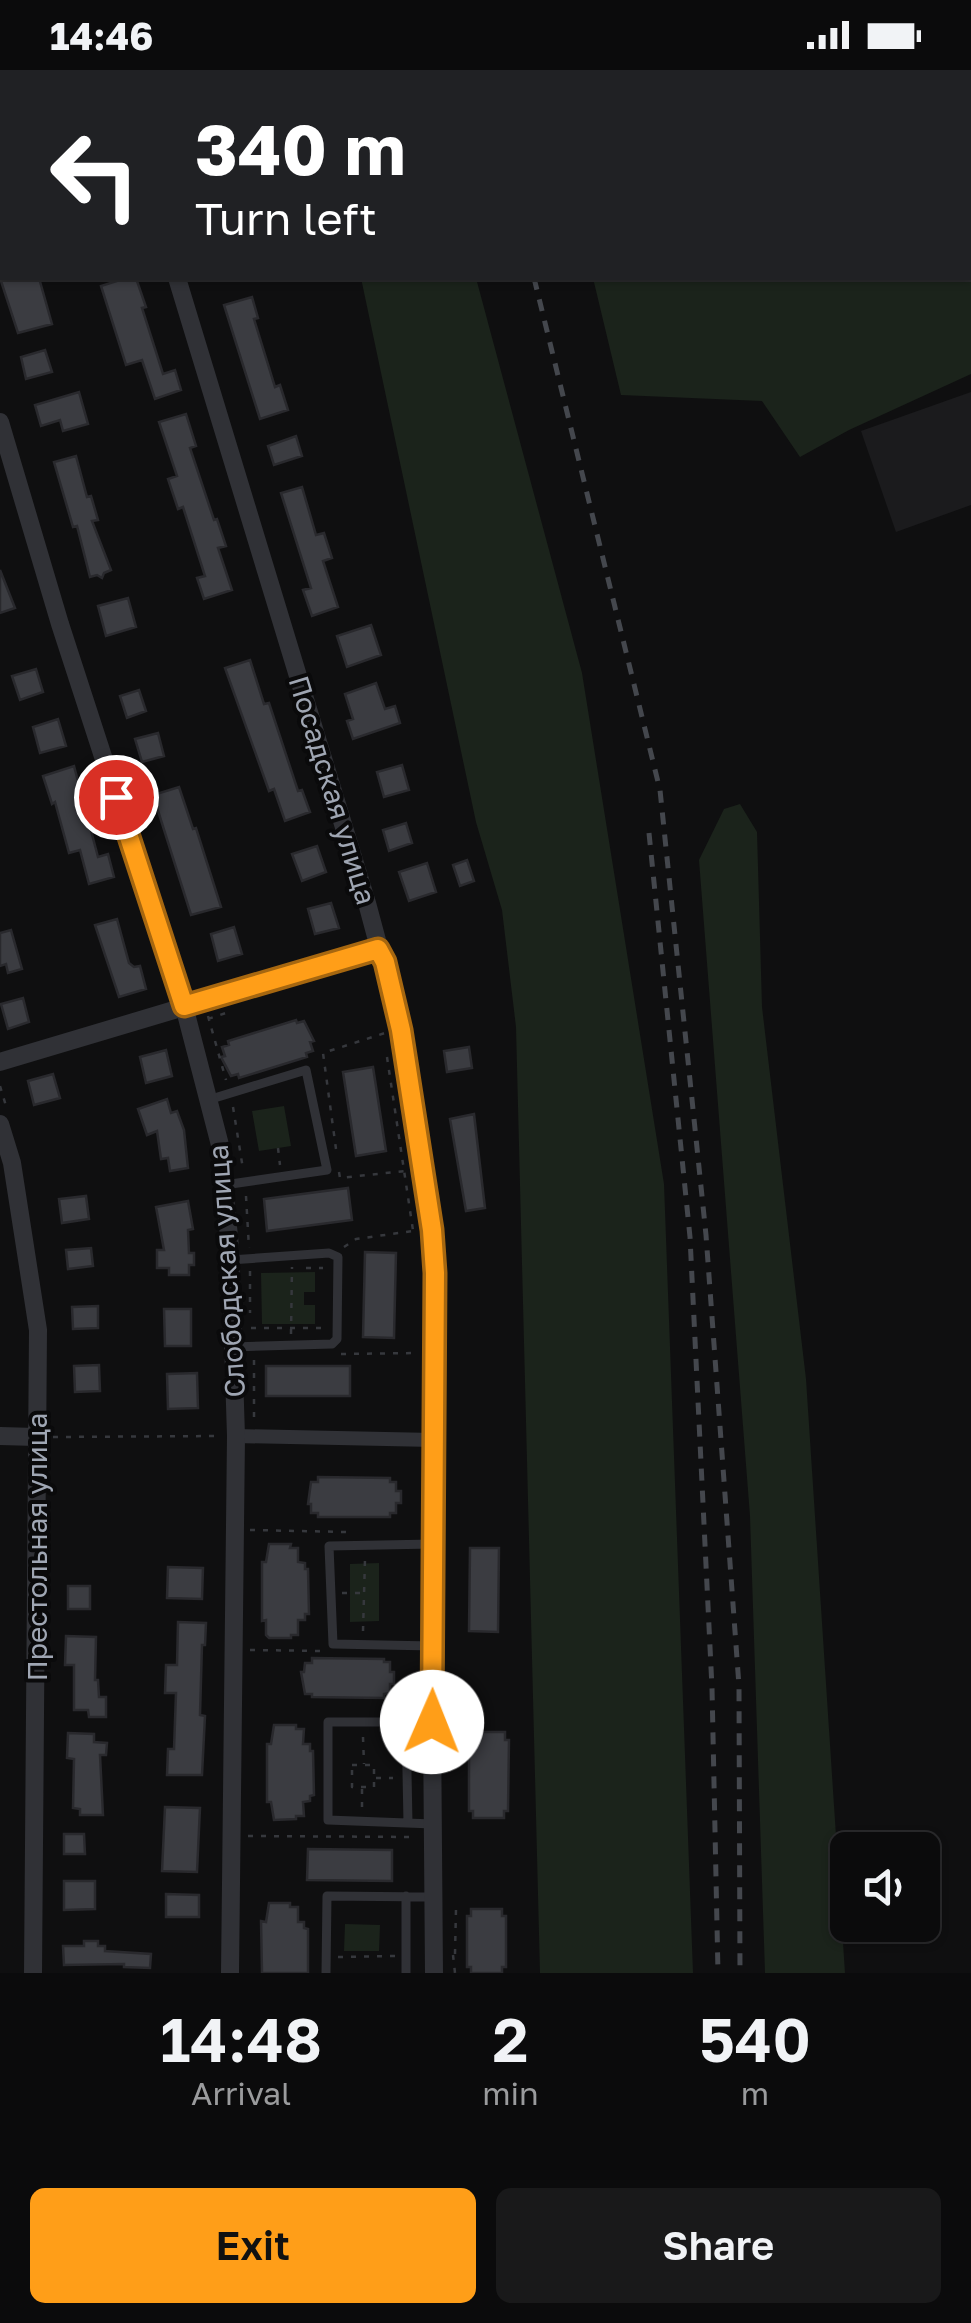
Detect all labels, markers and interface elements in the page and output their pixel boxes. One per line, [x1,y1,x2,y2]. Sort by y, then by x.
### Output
text: 14:46 [50,13,153,58]
text: 340 m [195,106,406,190]
icon: left [30,110,160,240]
text: Turn left [195,191,377,245]
street label: Посадская улица [282,672,384,908]
pin [74,755,159,840]
icon: arrive [89,770,144,825]
street label: Слободская улица [201,1143,251,1399]
street label: Престольная улица [20,1413,53,1681]
position arrow [380,1670,484,1774]
map controls [830,1832,940,1942]
button: sound [830,1832,940,1942]
text: 14:48 [160,2003,322,2075]
text: 2 [493,2003,528,2075]
text: 540 [699,2003,811,2075]
text: Arrival [191,2074,291,2112]
text: min [482,2074,539,2112]
text: m [741,2074,769,2112]
button: Exit [30,2188,476,2303]
button: Share [496,2188,941,2303]

